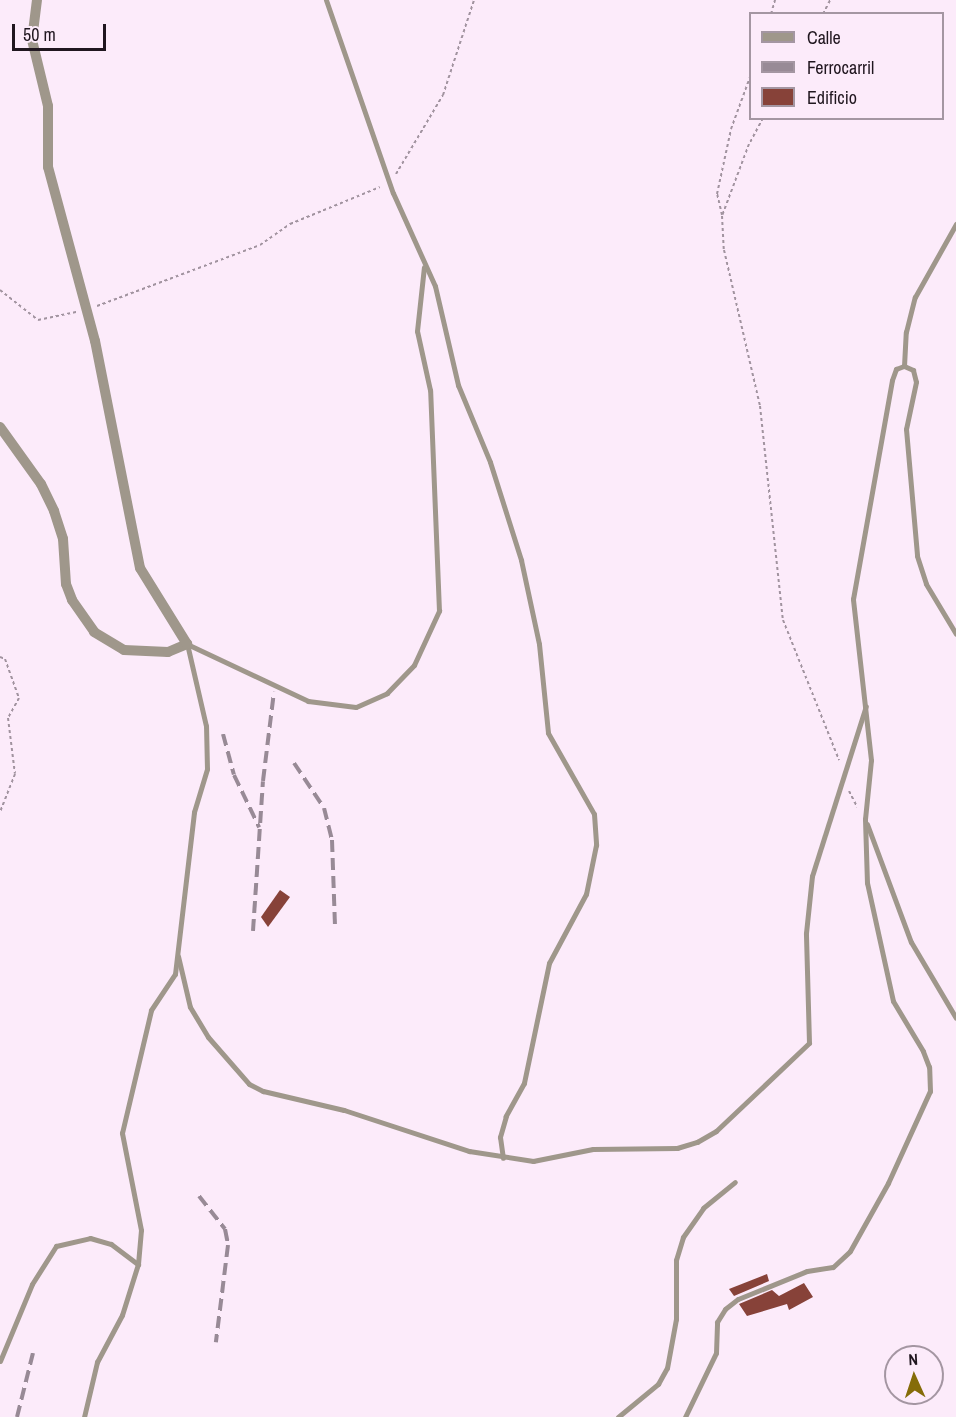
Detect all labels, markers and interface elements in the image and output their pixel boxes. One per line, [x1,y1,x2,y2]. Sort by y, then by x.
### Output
scale bar [15,12,110,50]
legend [749,12,944,120]
text: 50 m [23,22,56,47]
text: Calle [807,25,841,50]
text: Ferrocarril [807,55,874,80]
text: Edificio [807,85,857,110]
north arrow [884,1345,944,1405]
text: N [908,1348,918,1370]

